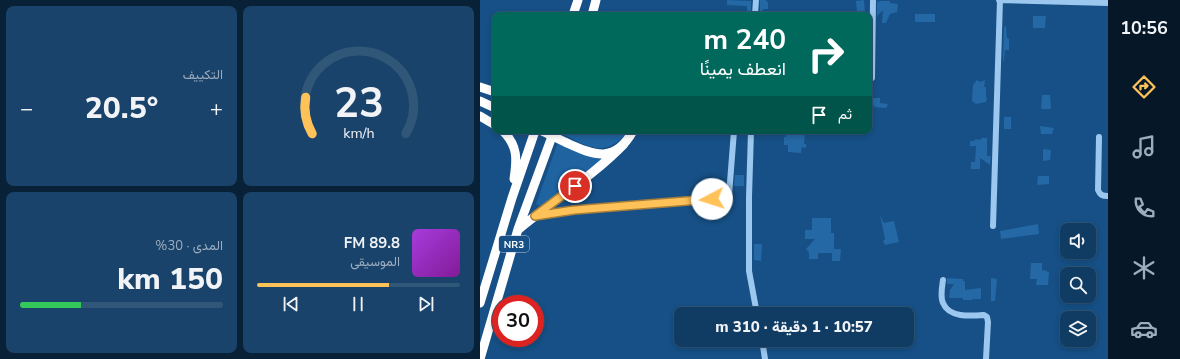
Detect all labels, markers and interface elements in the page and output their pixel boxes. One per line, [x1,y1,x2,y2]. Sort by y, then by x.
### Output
text: 10:56 [1120,16,1168,40]
text: 240 m [703,21,786,59]
icon: right [800,28,852,80]
text: انعطف يمينًا [700,57,786,81]
text: التكييف [183,66,223,84]
icon: directions [1130,73,1158,101]
text: 23 [334,75,383,132]
text: 20.5° [85,88,158,129]
text: − [20,94,33,124]
text: + [210,94,223,124]
icon: arrive [808,104,830,126]
text: ثم [838,104,852,124]
text: km/h [343,123,374,142]
icon: music [1130,133,1158,161]
pin [558,169,592,203]
icon: arrive [564,175,586,197]
position arrow [691,178,733,220]
icon: phone [1130,194,1158,222]
map controls [1060,223,1096,347]
button: sound [1060,223,1096,259]
text: 89.8 FM [344,233,400,253]
road number: NR3 [499,236,529,252]
text: المدى · 30% [155,237,223,255]
text: الموسيقى [350,253,400,271]
icon: climate [1130,254,1158,282]
text: 150 km [117,259,223,300]
button: search [1060,267,1096,303]
icon: previous [280,293,302,315]
icon: pause [347,293,369,315]
icon: next [415,293,437,315]
speed limit sign: 30 [492,295,544,347]
button: layers [1060,311,1096,347]
icon: car [1130,315,1158,343]
text: 10:57 · 1 دقيقة · 310 m [715,317,873,337]

